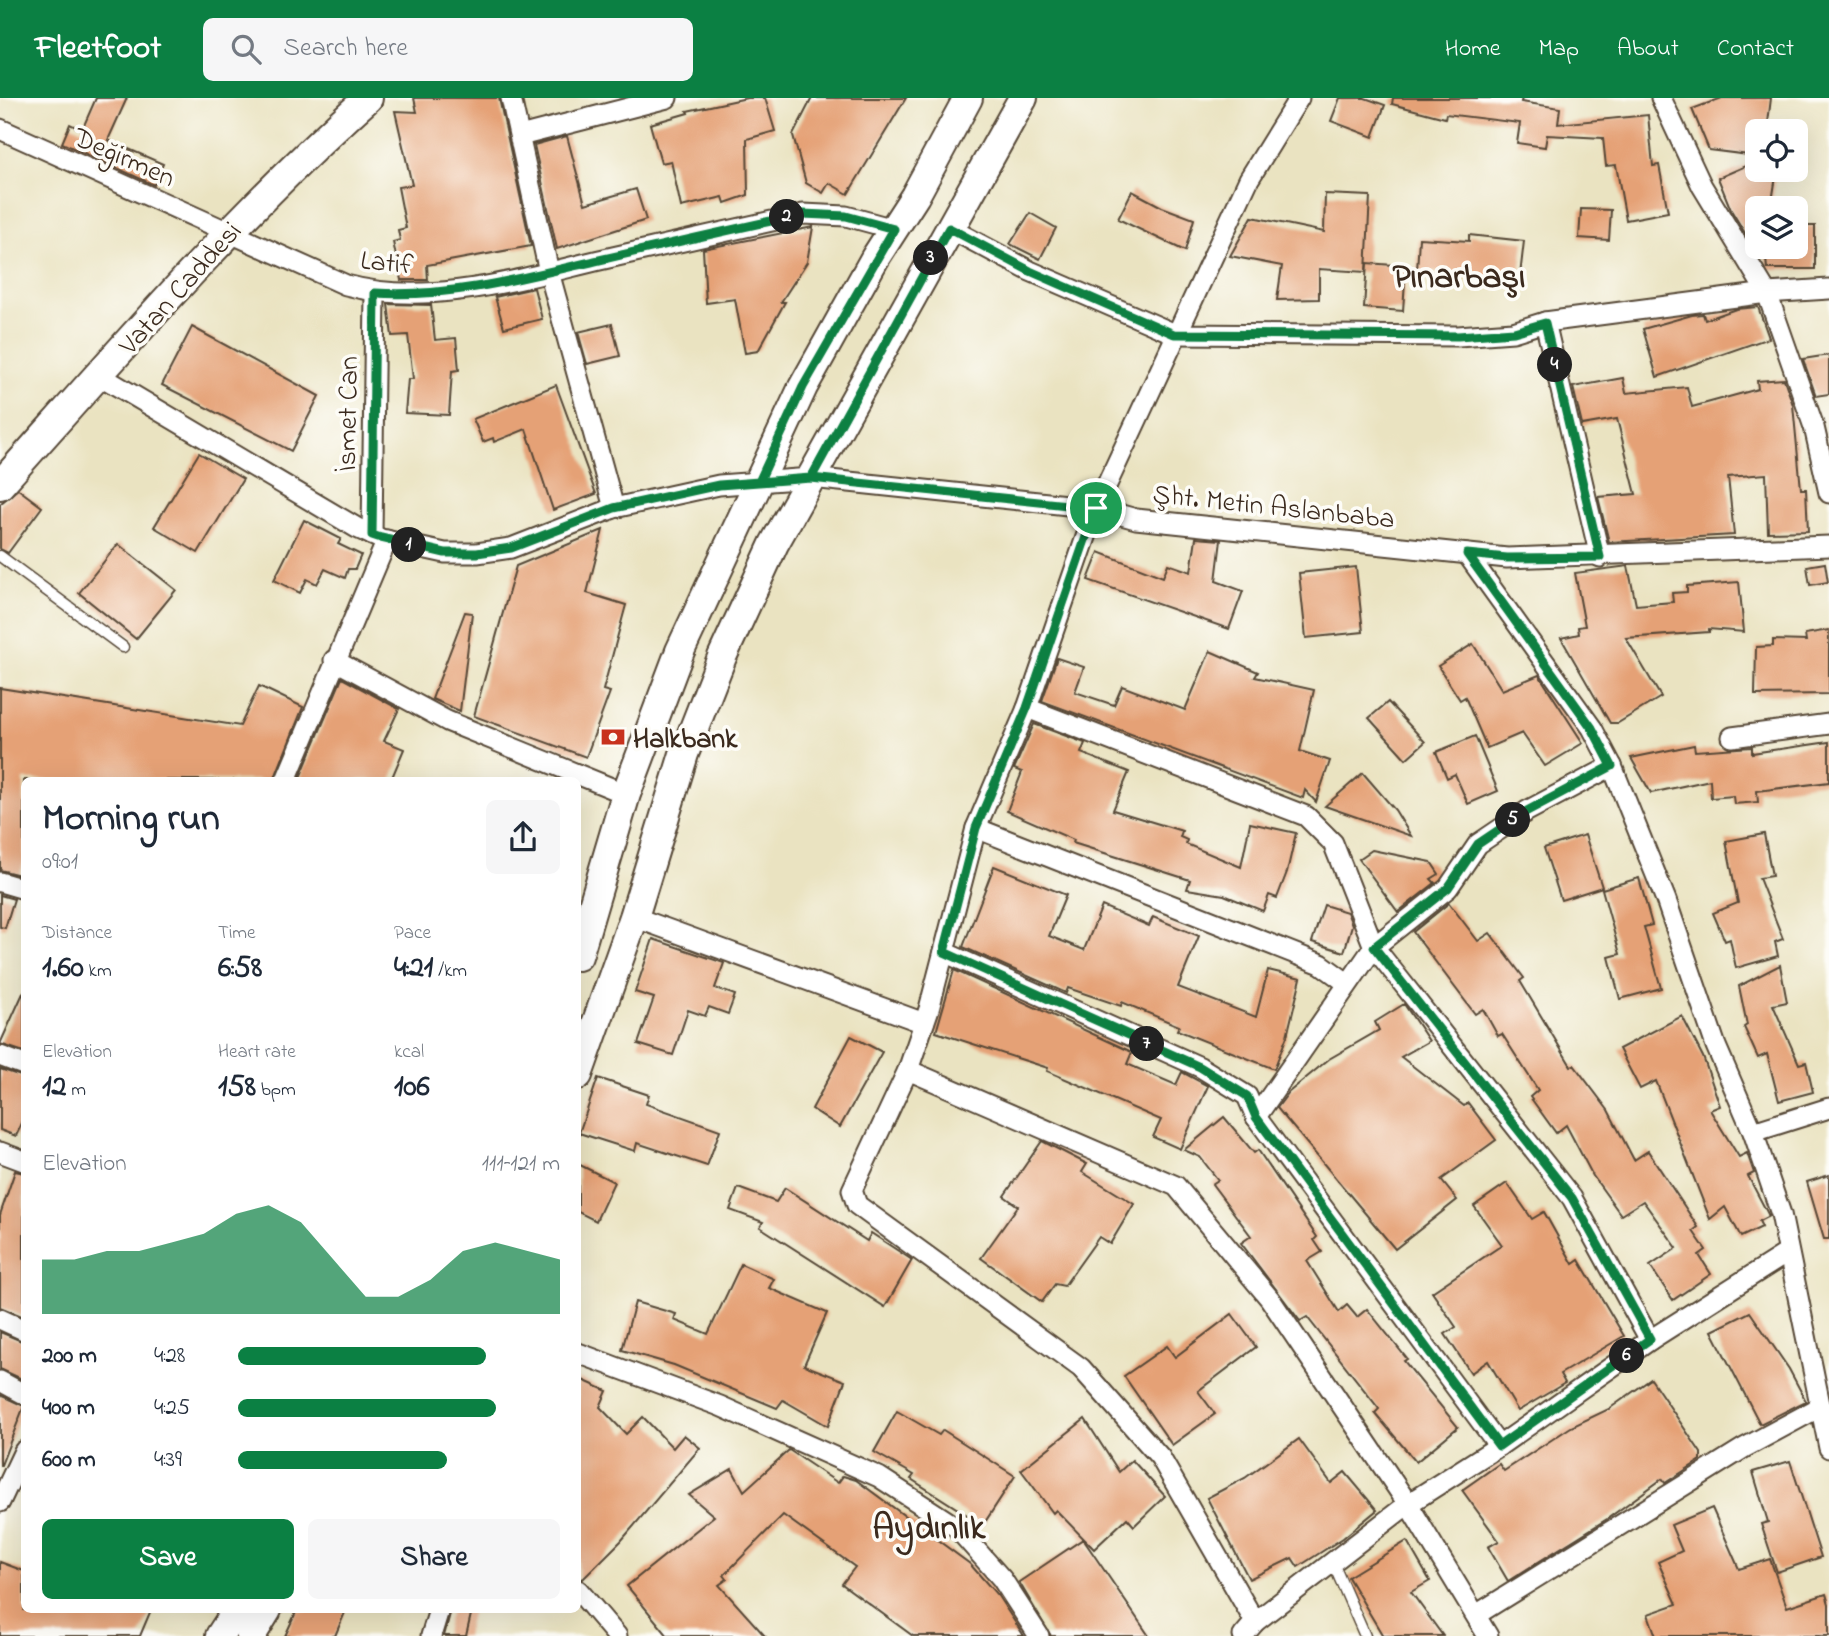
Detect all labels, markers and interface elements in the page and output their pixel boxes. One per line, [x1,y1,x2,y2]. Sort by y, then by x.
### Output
search box [203,18,693,81]
text: Fleetfoot [35,25,161,73]
icon: search [227,30,265,68]
text: Search here [283,30,408,68]
text: Home [1445,32,1501,67]
text: Map [1539,32,1579,67]
text: About [1617,32,1679,67]
text: Contact [1717,32,1794,67]
street label: Değirmen [65,118,181,200]
map controls [1745,119,1808,259]
button: locate [1745,119,1808,182]
button: layers [1745,196,1808,259]
pin: 2 [770,200,804,234]
text: 2 [782,203,791,230]
street label: Vatan Caddesi [110,213,253,366]
pin: 3 [914,240,948,276]
street label: Latif [358,241,415,288]
text: 3 [927,244,934,271]
district label: Pınarbaşı [1393,253,1525,304]
pin: 4 [1538,348,1572,382]
text: 4 [1551,351,1558,378]
street label: İsmet Can [328,356,371,472]
street label: Şht. Metin Aslanbaba [1151,475,1397,542]
pin [1066,478,1126,538]
icon: arrive [1077,489,1115,527]
pin: 1 [392,528,426,562]
text: 1 [405,531,412,558]
place label: Halkbank [633,720,738,761]
bank icon: Halkbank [599,723,627,751]
text: Morning run [42,792,220,848]
button: share [486,800,560,874]
pin: 5 [1496,802,1530,838]
text: 5 [1507,806,1518,833]
text: 09:01 [42,846,78,879]
text: Distance [42,920,112,947]
text: Time [218,920,256,947]
text: Pace [394,920,431,947]
text: 1.60 [42,947,84,991]
text: 6:58 [218,947,262,991]
text: 4:21 [394,947,433,991]
text: km [84,958,112,985]
text: /km [433,958,467,985]
pin: 7 [1130,1026,1164,1062]
text: 7 [1143,1030,1150,1057]
text: Elevation [42,1039,112,1066]
text: Heart rate [218,1039,296,1066]
text: kcal [394,1039,424,1066]
text: 12 [42,1066,66,1110]
text: 158 [218,1066,256,1110]
text: 106 [394,1066,430,1110]
text: m [66,1077,86,1104]
text: bpm [256,1077,296,1104]
text: Elevation [42,1148,127,1181]
text: 111–121 m [482,1148,560,1181]
pin: 6 [1610,1338,1644,1374]
text: 200 m [42,1340,97,1373]
text: 4:28 [154,1340,186,1373]
text: 6 [1622,1342,1631,1369]
text: 400 m [42,1392,95,1425]
text: 4:25 [154,1392,190,1425]
text: 600 m [42,1444,96,1477]
text: 4:39 [154,1444,182,1477]
district label: Aydınlık [873,1504,986,1556]
button: Save [42,1519,294,1599]
button: Share [308,1519,560,1599]

